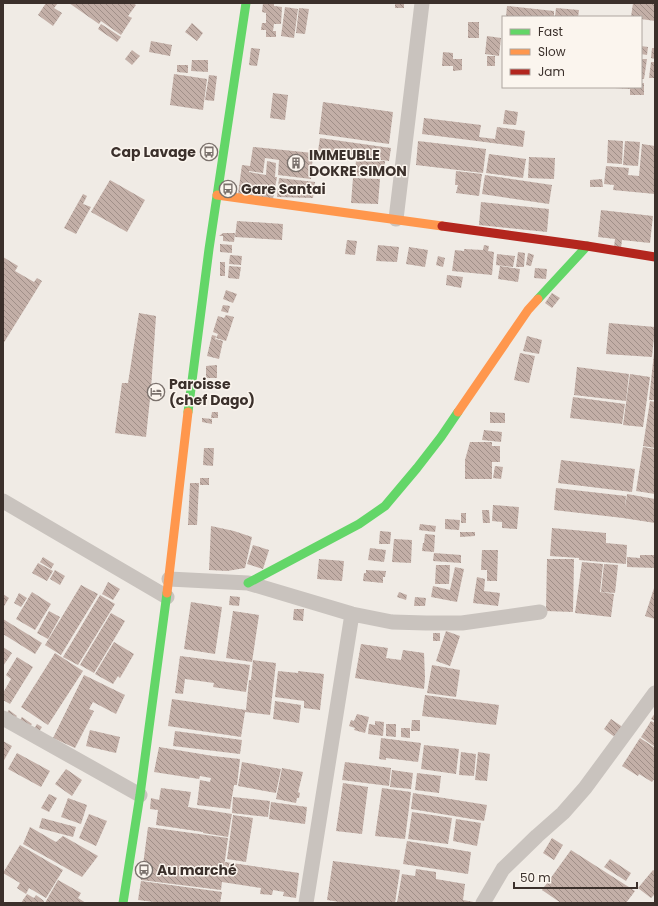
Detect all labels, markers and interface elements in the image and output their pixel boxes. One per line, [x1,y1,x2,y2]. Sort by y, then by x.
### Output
legend [502,16,642,88]
text: Fast [538,23,563,40]
text: Slow [538,43,566,60]
text: Jam [538,63,565,80]
place label: Cap Lavage [111,142,196,162]
bus stop icon: Cap Lavage [199,142,219,162]
place label: IMMEUBLE DOKRE SIMON [309,145,407,181]
building icon: IMMEUBLE DOKRE SIMON [286,153,306,173]
bus stop icon: Gare Santai [218,179,238,199]
place label: Gare Santai [241,179,326,199]
place label: Paroisse (chef Dago) [169,374,255,410]
hotel icon: Paroisse (chef Dago) [146,382,166,402]
bus stop icon: Au marché [134,860,154,880]
place label: Au marché [157,860,237,880]
scale bar [514,864,637,890]
text: 50 m [520,869,551,886]

